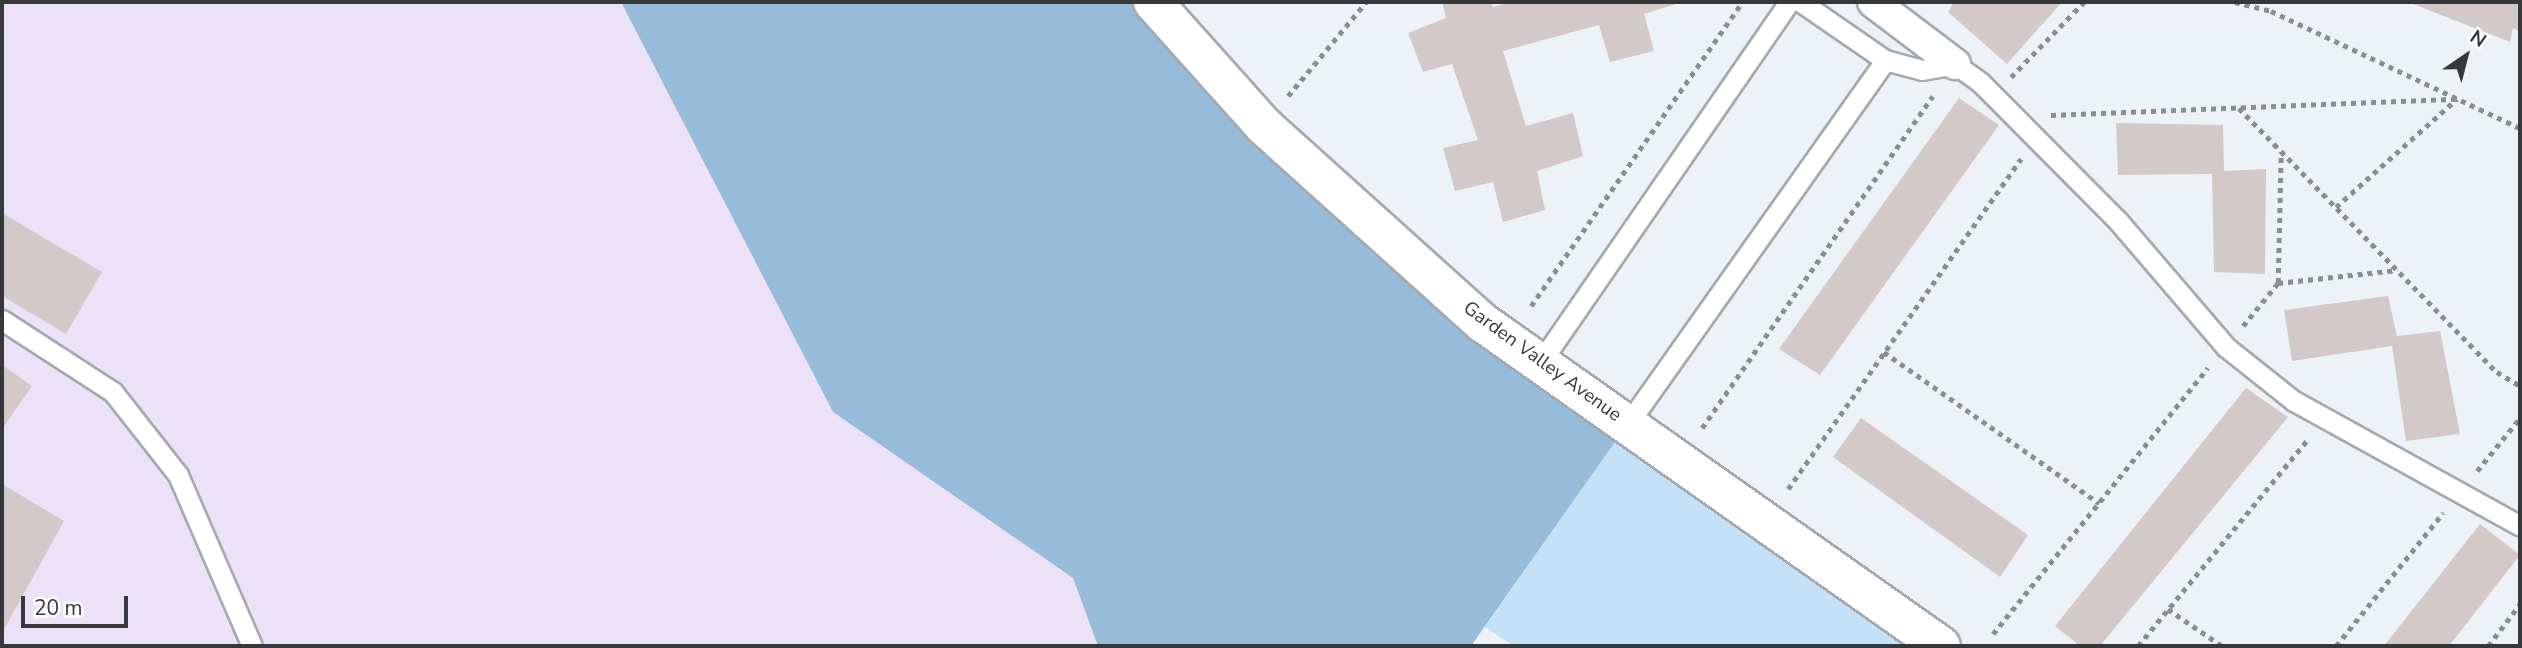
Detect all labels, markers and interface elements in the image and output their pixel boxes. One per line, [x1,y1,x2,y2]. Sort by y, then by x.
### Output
north arrow [2431,21,2501,91]
text: N [2465,24,2491,54]
street label: Garden Valley Avenue [1458,297,1626,427]
scale bar [24,582,131,626]
text: 20 m [34,594,83,622]

